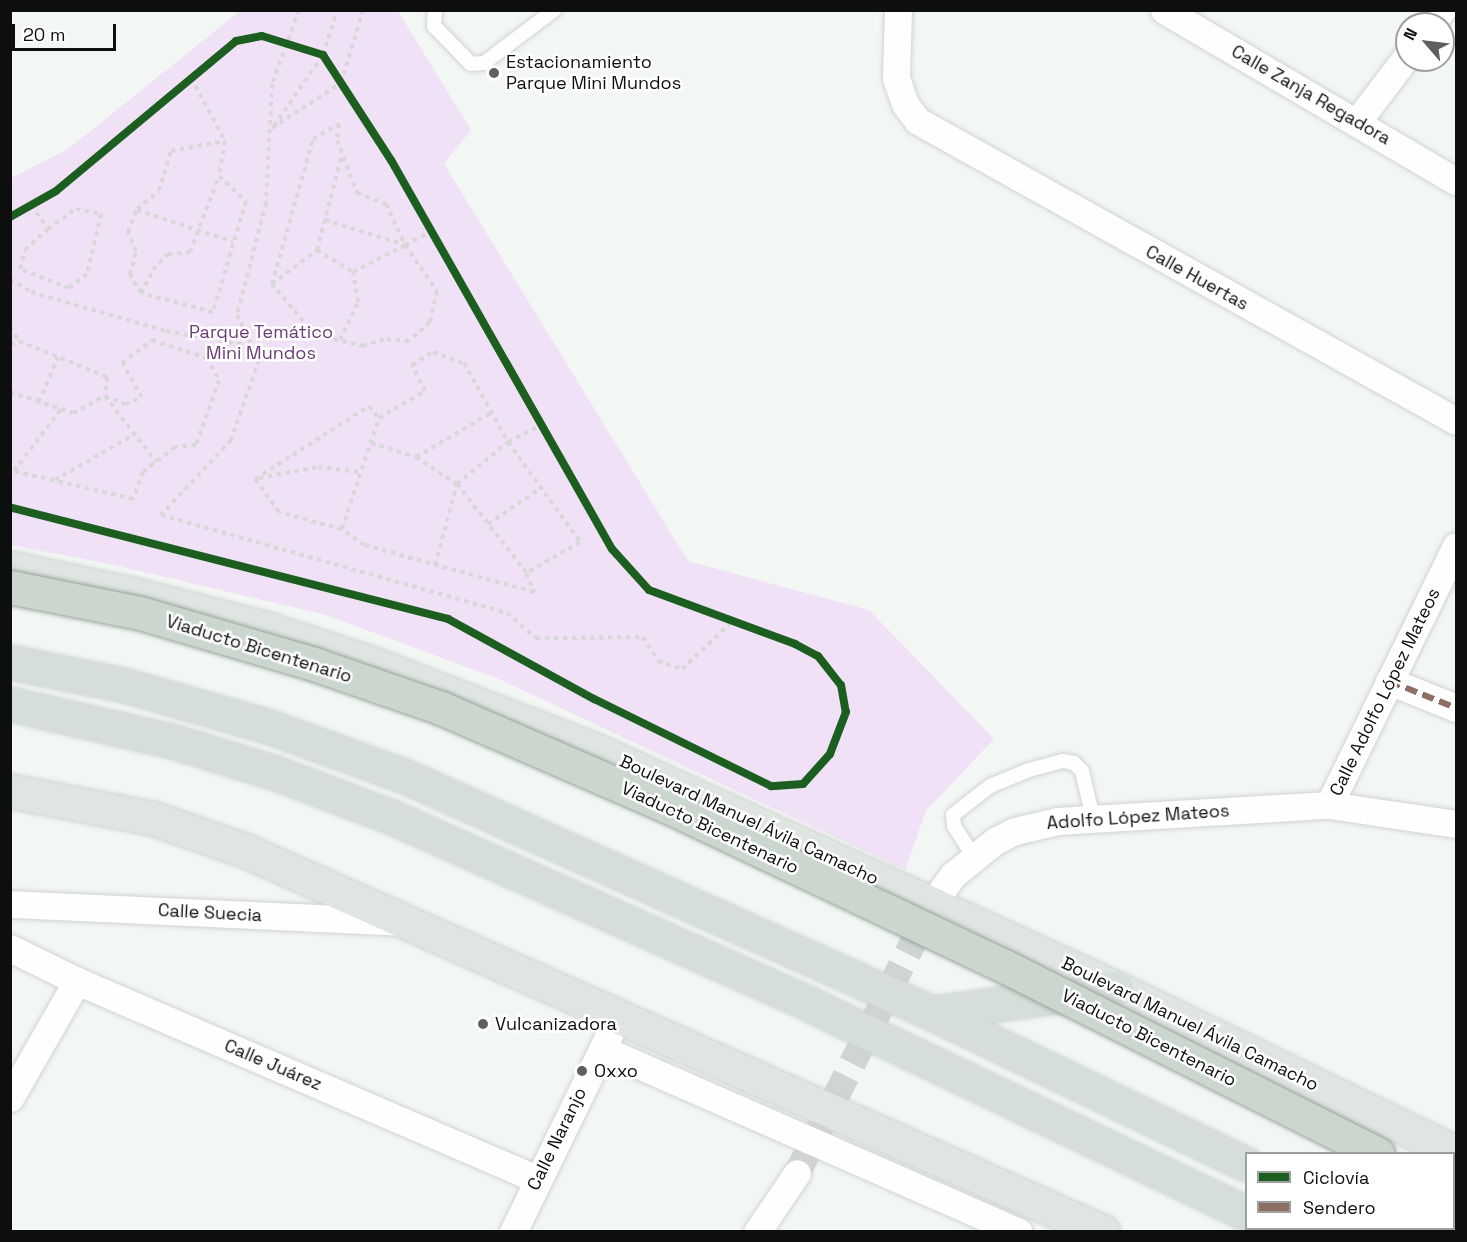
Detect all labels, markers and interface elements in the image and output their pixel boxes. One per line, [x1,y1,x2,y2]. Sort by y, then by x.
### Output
scale bar [15,12,118,50]
north arrow [1395,12,1455,72]
text: 20 m [23,23,66,46]
text: N [1399,25,1422,44]
street label: Calle Zanja Regadora [1227,41,1395,149]
place label: Estacionamiento Parque Mini Mundos [506,52,681,94]
marker: Estacionamiento Parque Mini Mundos [487,66,501,80]
street label: Calle Huertas [1142,241,1252,315]
park label: Parque Temático Mini Mundos [189,322,333,364]
street label: Calle Adolfo López Mateos [1325,584,1445,800]
street label: Viaducto Bicentenario [163,610,355,688]
street label: Boulevard Manuel Ávila Camacho [616,750,882,890]
street label: Viaducto Bicentenario [618,777,802,879]
street label: Adolfo López Mateos [1046,800,1230,834]
street label: Calle Suecia [157,899,263,927]
street label: Boulevard Manuel Ávila Camacho [1058,952,1322,1096]
street label: Viaducto Bicentenario [1058,985,1240,1091]
place label: Vulcanizadora [495,1013,617,1035]
marker: Vulcanizadora [476,1017,490,1031]
street label: Calle Juárez [221,1035,325,1095]
place label: Oxxo [594,1060,638,1082]
marker: Oxxo [575,1064,589,1078]
street label: Calle Naranjo [523,1084,591,1194]
legend [1245,1152,1455,1230]
text: Ciclovía [1303,1166,1369,1189]
text: Sendero [1303,1196,1376,1219]

